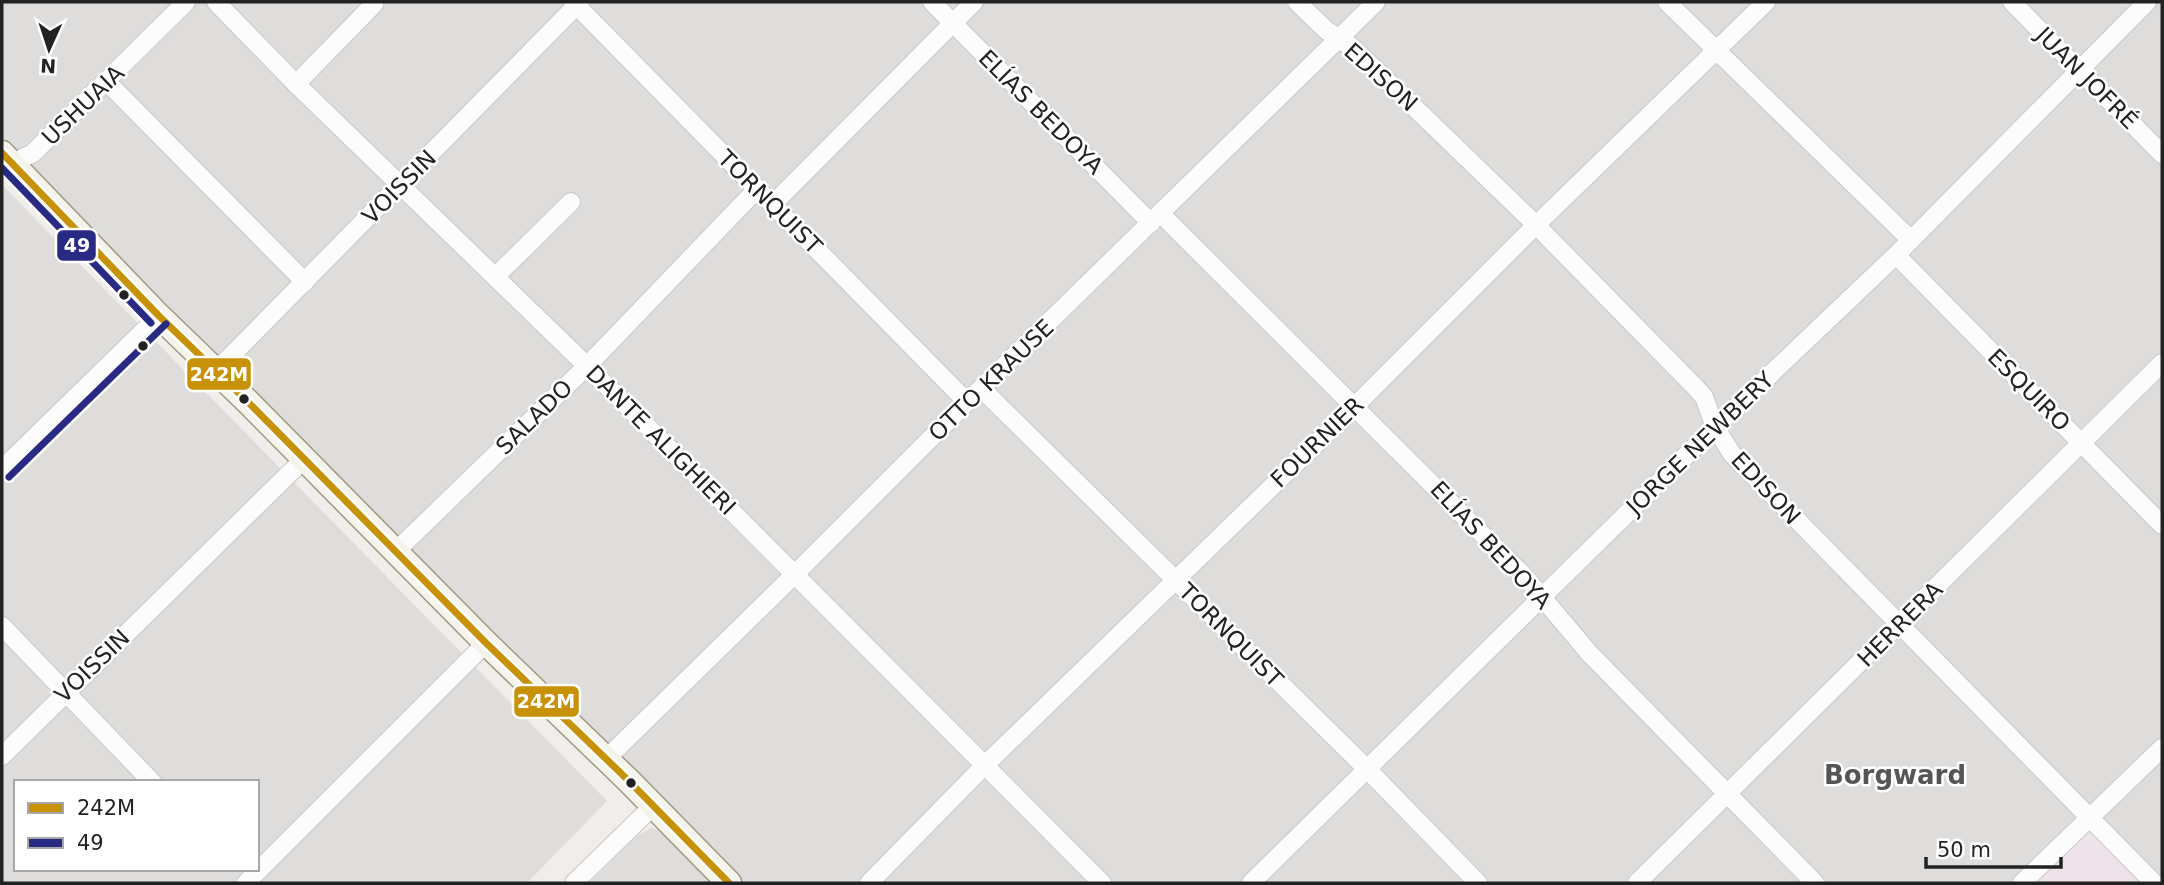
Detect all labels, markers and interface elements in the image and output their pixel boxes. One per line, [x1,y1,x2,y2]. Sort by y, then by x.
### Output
north arrow [14,14,84,84]
street label: JUAN JOFRÉ [2030,20,2144,134]
street label: EDISON [1339,38,1423,116]
street label: ELÍAS BEDOYA [974,44,1109,180]
text: N [40,55,57,77]
street label: USHUAIA [37,59,130,150]
street label: TORNQUIST [712,144,828,260]
street label: VOISSIN [357,145,441,229]
line badge: 49 [56,229,97,262]
text: 49 [64,234,90,256]
unlabelled marker [117,288,131,302]
street label: OTTO KRAUSE [923,314,1059,446]
unlabelled marker [136,339,150,353]
street label: ESQUIRO [1983,344,2075,436]
line badge: 242M [186,357,252,391]
street label: DANTE ALIGHIERI [581,360,741,520]
text: 242M [190,363,248,385]
street label: JORGE NEWBERY [1620,366,1779,521]
street label: SALADO [491,374,577,460]
street label: FOURNIER [1265,391,1369,493]
unlabelled marker [237,392,251,406]
street label: EDISON [1726,447,1806,529]
street label: ELÍAS BEDOYA [1425,475,1558,614]
street label: HERRERA [1852,576,1948,672]
street label: TORNQUIST [1173,577,1289,693]
street label: VOISSIN [49,624,135,708]
line badge: 242M [513,685,580,718]
text: 242M [517,690,575,712]
district label: Borgward [1824,760,1966,790]
unlabelled marker [624,776,638,790]
legend [14,780,259,871]
text: 242M [77,796,135,820]
scale bar [1926,826,2061,870]
text: 49 [77,831,104,855]
text: 50 m [1937,838,1991,862]

